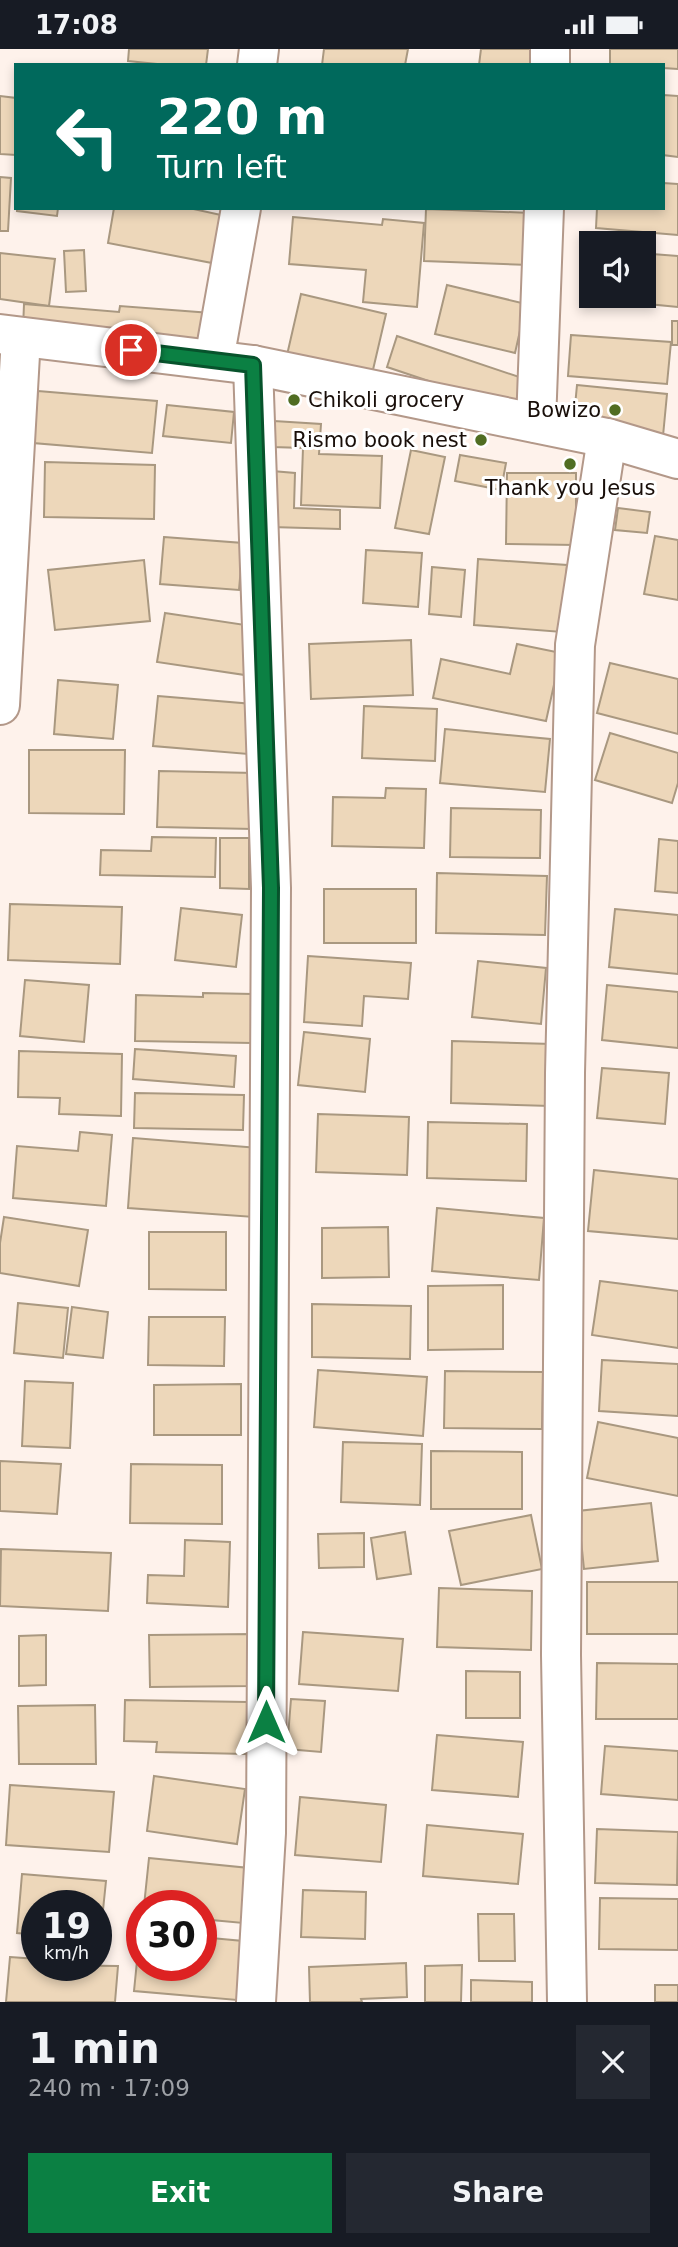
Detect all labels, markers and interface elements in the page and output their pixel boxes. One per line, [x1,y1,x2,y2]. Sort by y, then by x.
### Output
text: 17:08 [35,10,118,40]
text: 220 m [157,89,327,146]
icon: left [42,91,133,182]
text: Turn left [157,148,287,186]
map controls [579,231,656,308]
button: sound [579,231,656,308]
pin [101,320,161,380]
icon: arrive [112,331,150,369]
place label: Chikoli grocery [308,388,464,412]
marker: Chikoli grocery [286,392,302,408]
place label: Bowizo [527,398,601,422]
marker: Bowizo [607,402,623,418]
place label: Rismo book nest [292,428,467,452]
marker: Rismo book nest [473,432,489,448]
marker: Thank you Jesus [562,456,578,472]
place label: Thank you Jesus [484,476,655,500]
position arrow [229,1685,303,1759]
speed limit sign: 30 [126,1890,217,1981]
text: 19 [42,1906,91,1946]
text: km/h [44,1942,89,1963]
text: 1 min [28,2024,160,2073]
button: close [576,2025,650,2099]
text: 240 m · 17:09 [28,2075,190,2101]
button: Exit [28,2153,332,2233]
button: Share [346,2153,650,2233]

